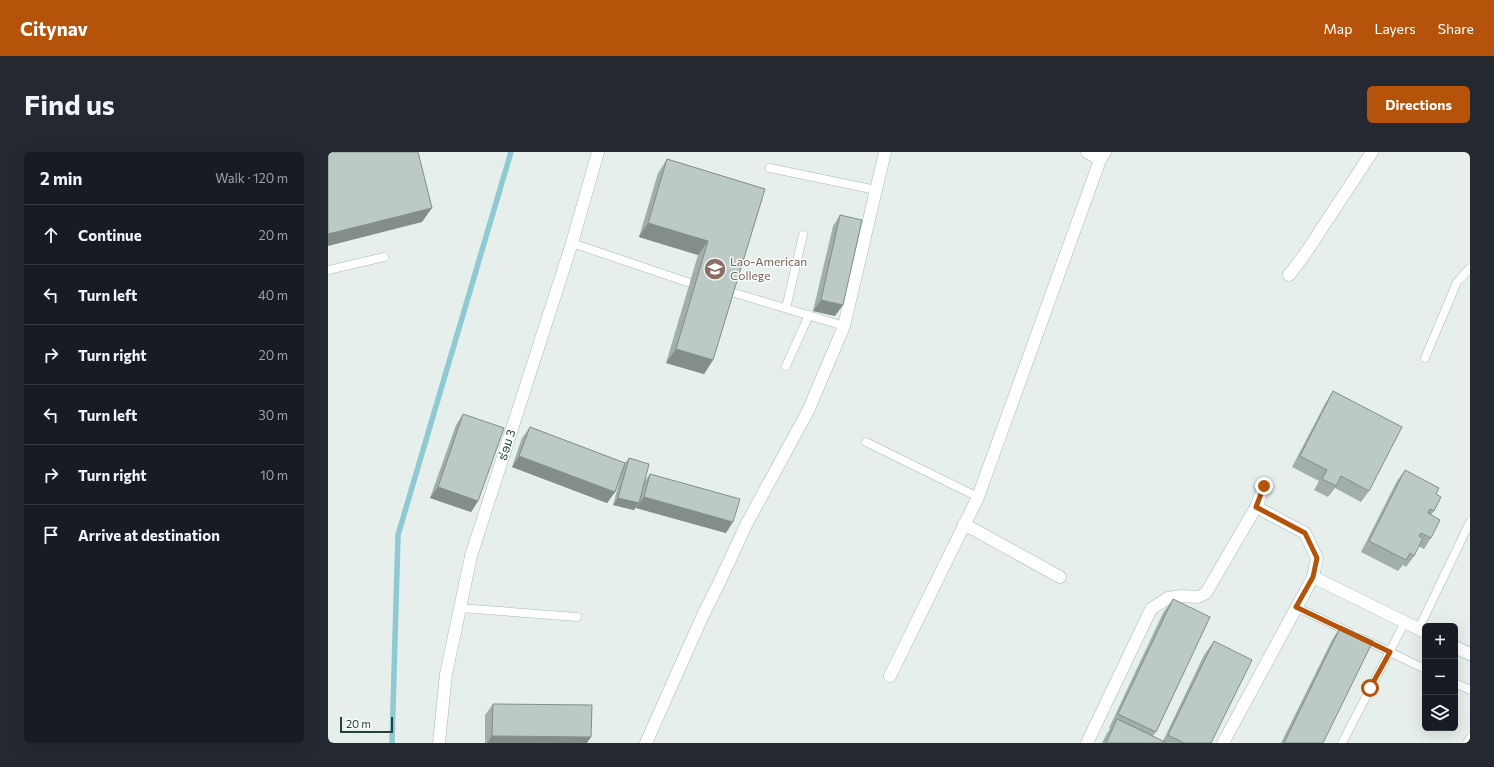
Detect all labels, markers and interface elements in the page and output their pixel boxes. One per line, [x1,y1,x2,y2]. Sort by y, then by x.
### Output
text: Citynav [20,17,88,40]
text: Map [1324,20,1352,37]
text: Layers [1374,20,1416,37]
text: Share [1438,20,1474,37]
button: Directions [1367,86,1470,123]
text: Find us [24,87,115,121]
text: 2 min [40,168,82,189]
text: Walk · 120 m [215,170,288,186]
icon: ahead [40,224,62,246]
text: Continue [78,226,142,244]
text: 20 m [259,227,288,243]
place label: Lao-American College [730,254,807,282]
school or university icon: Lao-American College [702,256,728,282]
icon: left [40,284,62,306]
text: Turn left [78,286,137,304]
text: 40 m [258,287,288,303]
icon: right [40,344,62,366]
text: Turn right [78,346,147,364]
text: 20 m [259,347,288,363]
icon: left [40,404,62,426]
text: Turn left [78,406,137,424]
text: 30 m [258,407,288,423]
street label: ຮ່ອມ 3 [495,427,518,462]
icon: right [40,464,62,486]
text: Turn right [78,466,147,484]
text: 10 m [260,467,288,483]
route end [1255,477,1273,495]
icon: arrive [40,524,62,546]
text: Arrive at destination [78,526,220,544]
map controls [1422,623,1458,731]
button: + [1422,623,1458,659]
button: − [1422,659,1458,695]
route start [1361,679,1379,697]
button: layers [1422,695,1458,731]
scale bar [340,715,393,734]
text: 20 m [346,717,371,730]

